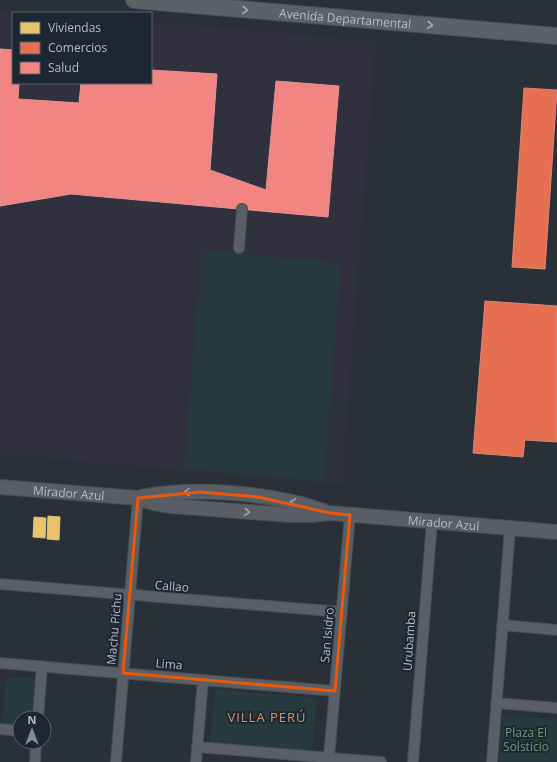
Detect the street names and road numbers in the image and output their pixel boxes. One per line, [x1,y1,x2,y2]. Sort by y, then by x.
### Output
street label: Avenida Departamental [279,4,412,32]
street label: Mirador Azul [32,481,105,504]
street label: Mirador Azul [407,511,480,534]
street label: Callao [154,576,190,596]
street label: Machu Pichu [102,593,126,665]
street label: San Isidro [316,607,338,663]
street label: Urubamba [398,610,420,672]
street label: Lima [155,654,183,674]

